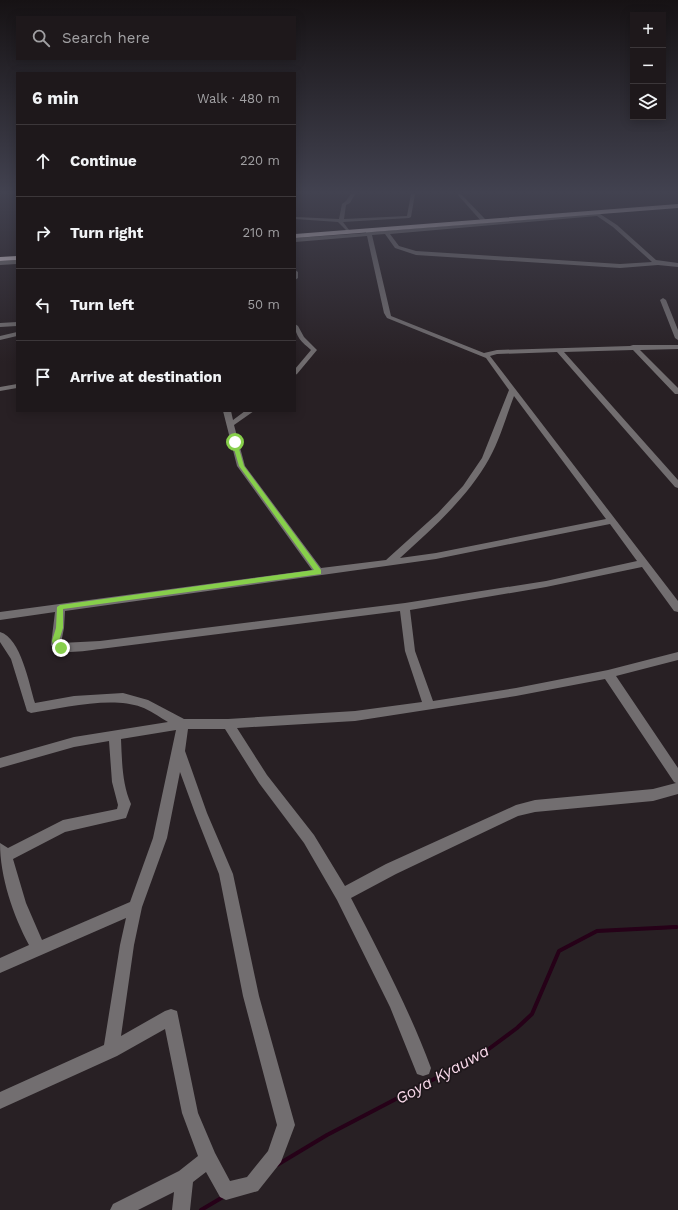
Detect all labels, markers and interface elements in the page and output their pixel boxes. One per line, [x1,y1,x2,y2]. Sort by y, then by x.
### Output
map controls [630,12,666,120]
button: + [630,12,666,48]
search box [16,16,296,60]
icon: search [30,27,52,49]
text: Search here [62,29,150,47]
button: − [630,48,666,84]
button: layers [630,84,666,120]
text: 6 min [32,88,79,108]
text: Walk · 480 m [197,91,280,106]
icon: ahead [32,150,54,172]
text: Continue [70,152,137,170]
text: 220 m [240,153,280,168]
icon: right [32,222,54,244]
text: Turn right [70,224,143,242]
text: 210 m [242,225,280,240]
icon: left [32,294,54,316]
text: Turn left [70,296,134,314]
text: 50 m [248,297,280,312]
icon: arrive [32,366,54,388]
text: Arrive at destination [70,368,222,386]
route start [226,433,244,451]
route end [52,639,70,657]
water label: Goya Kyauwa [392,1041,492,1108]

